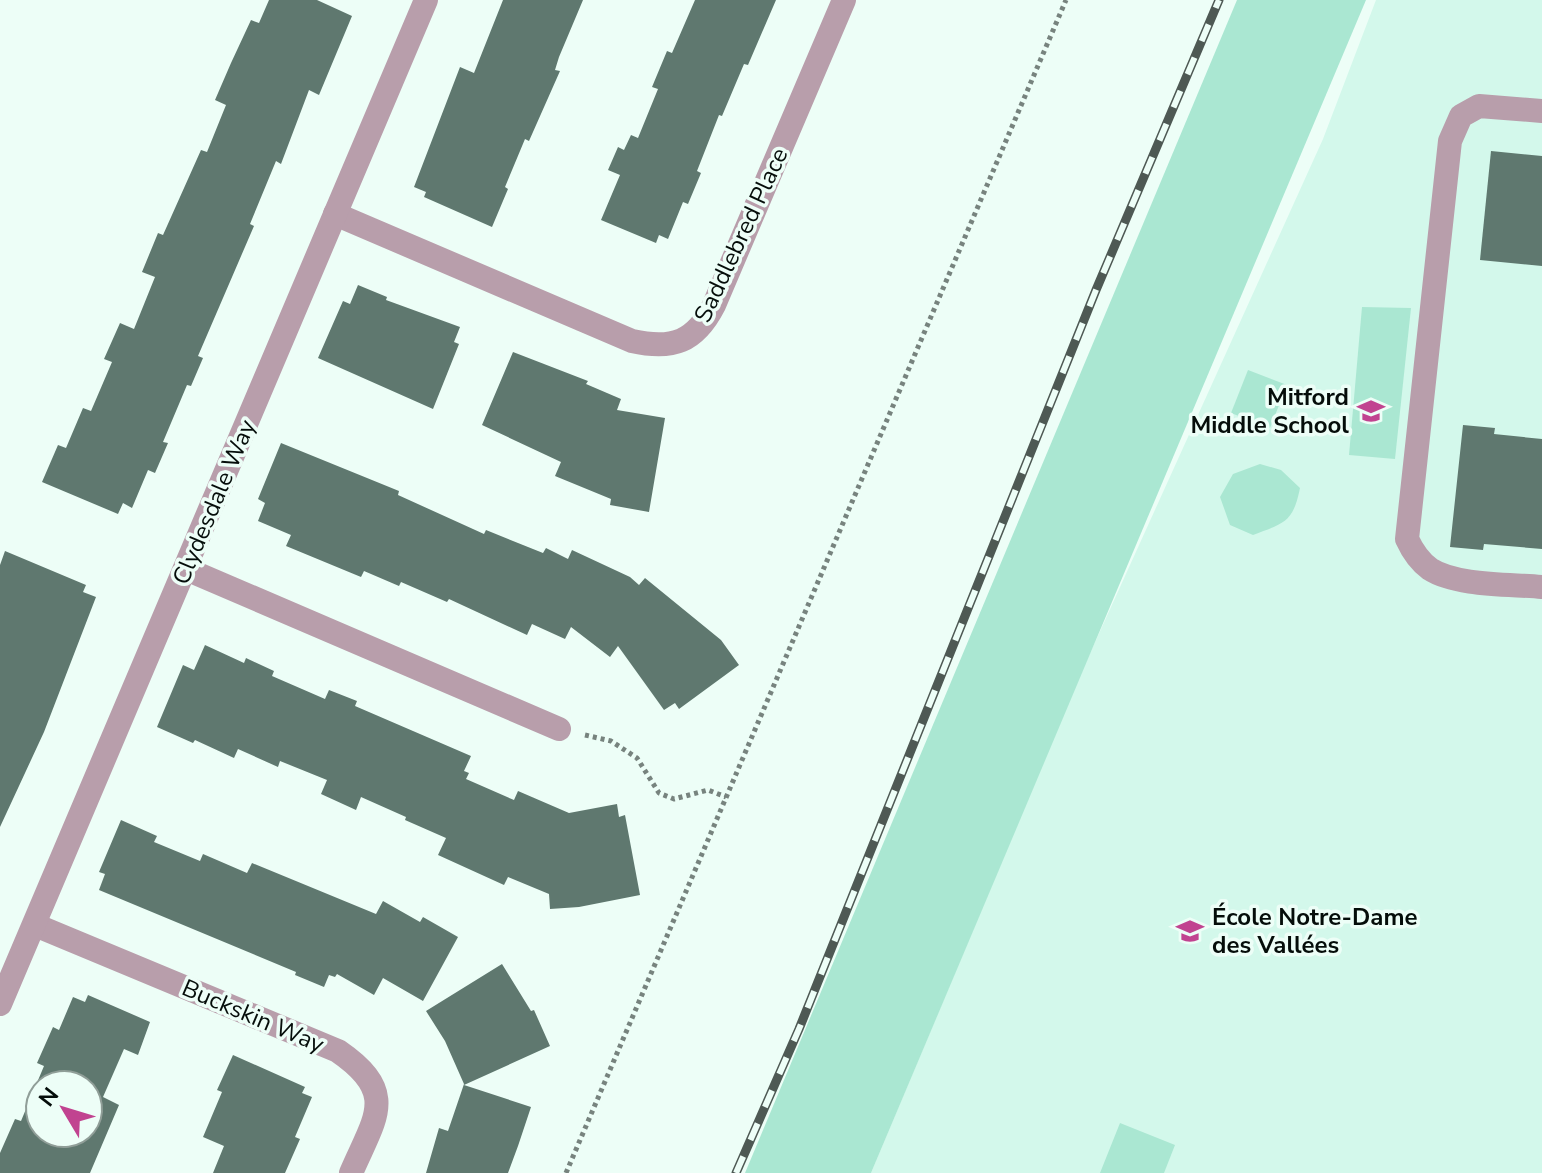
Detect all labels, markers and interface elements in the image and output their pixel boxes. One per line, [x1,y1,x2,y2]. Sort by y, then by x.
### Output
street label: Saddlebred Place [687,142,795,328]
place label: Mitford Middle School [1190,381,1349,441]
school or university icon: Mitford Middle School [1356,396,1386,426]
street label: Clydesdale Way [165,414,263,589]
place label: École Notre-Dame des Vallées [1212,901,1418,961]
school or university icon: École Notre-Dame des Vallées [1175,916,1205,946]
street label: Buckskin Way [177,972,330,1061]
north arrow [24,1069,104,1149]
text: N [32,1082,66,1113]

